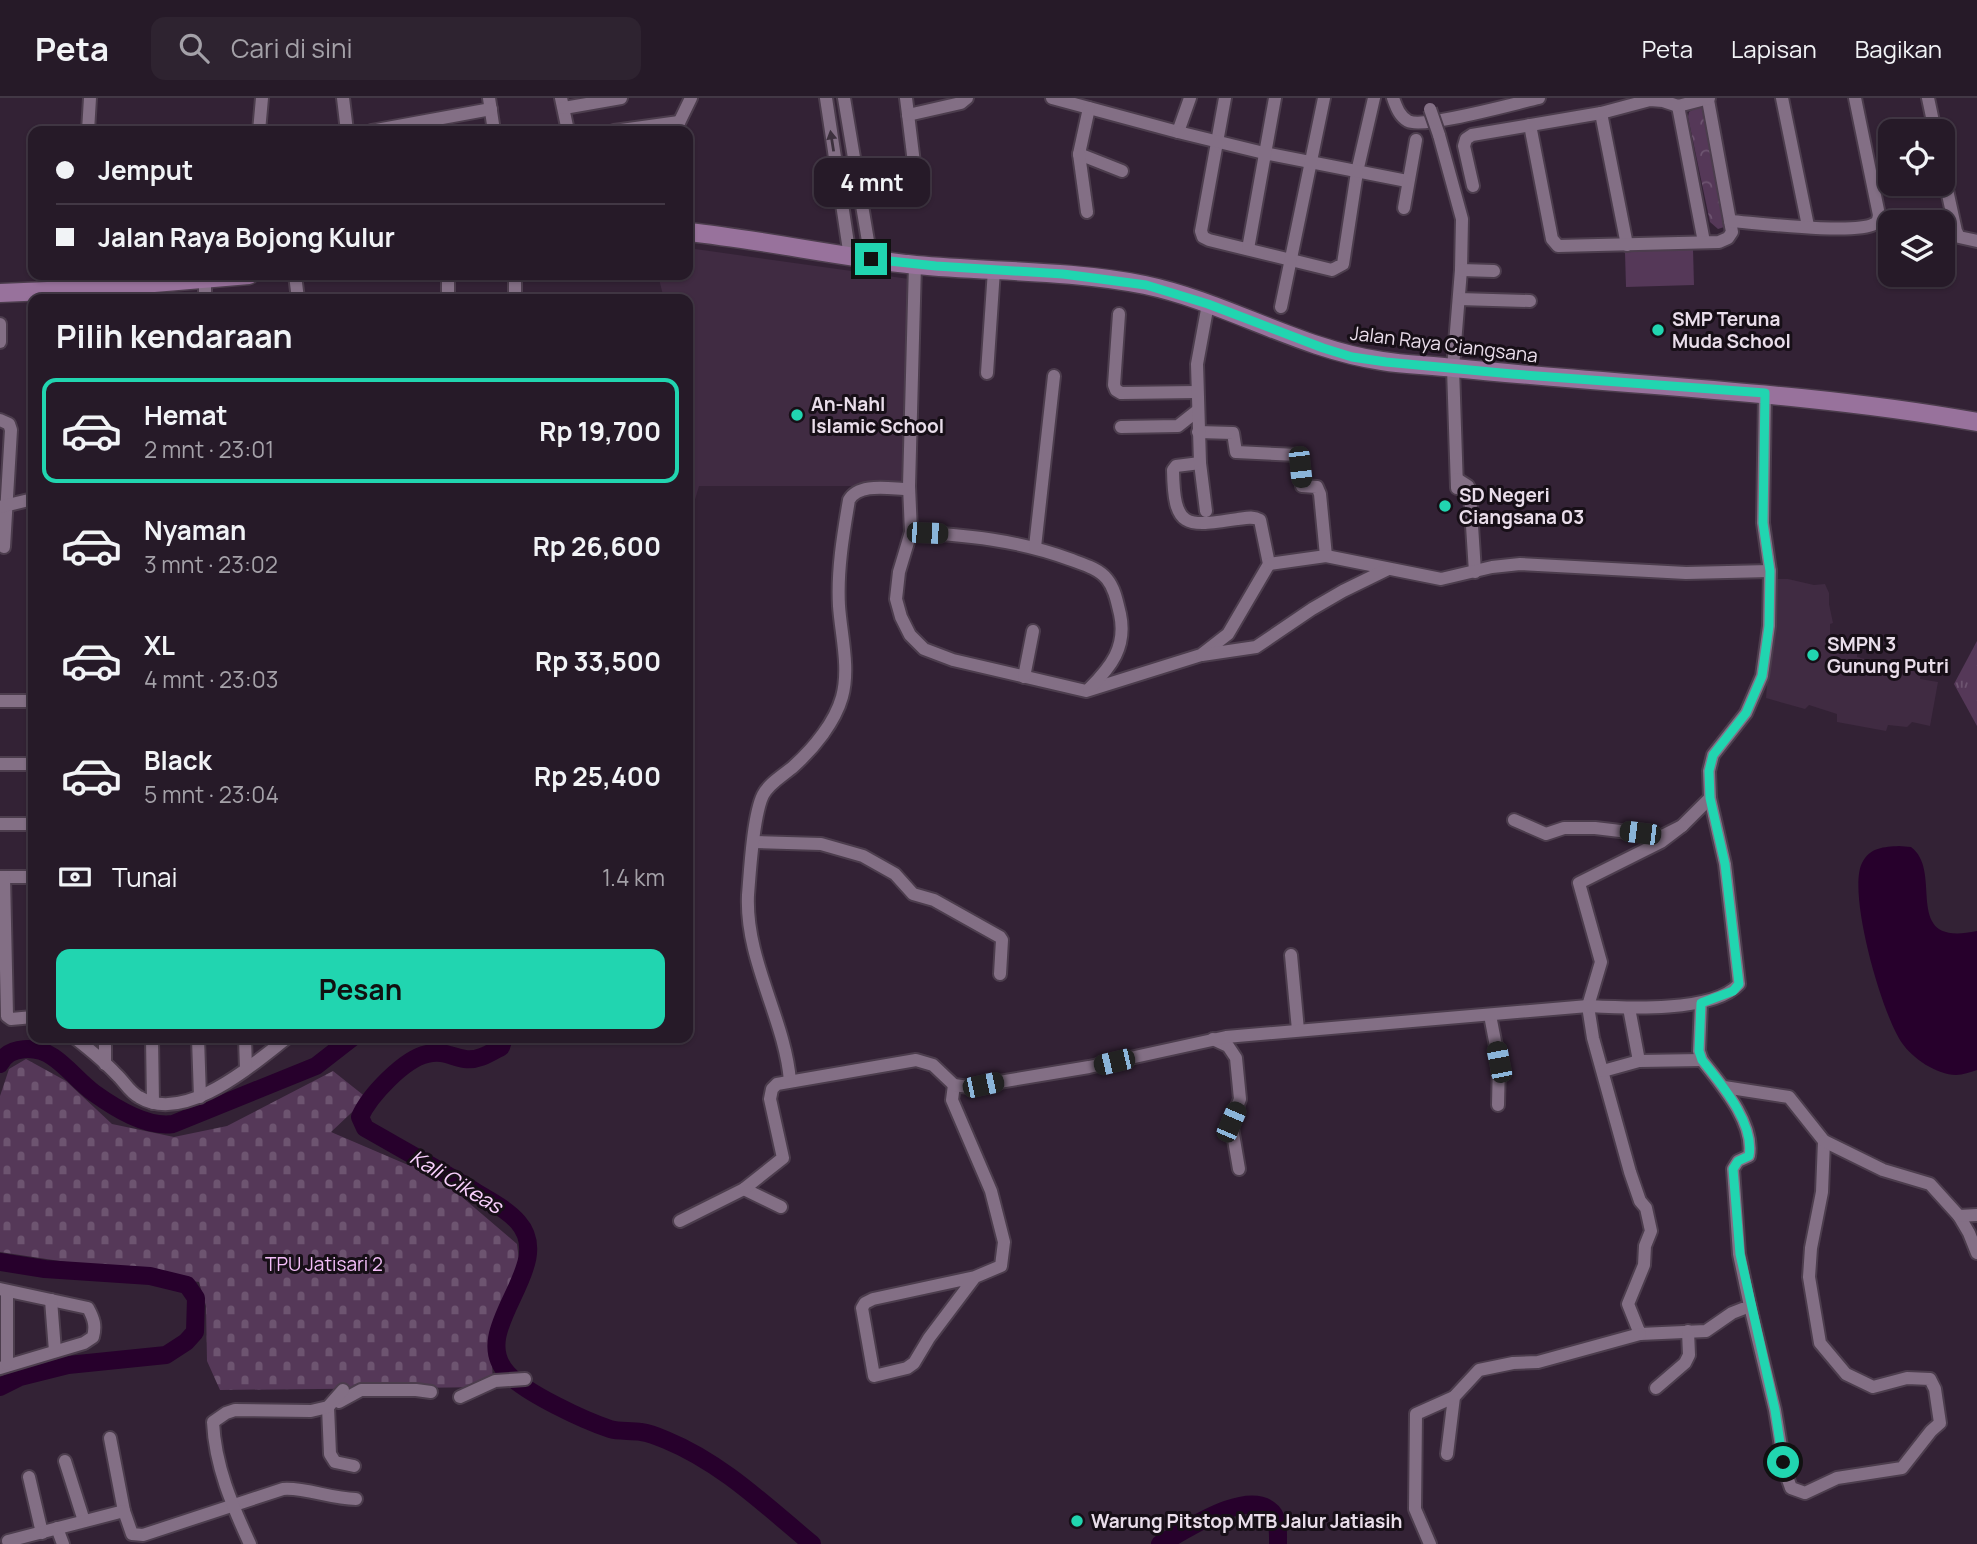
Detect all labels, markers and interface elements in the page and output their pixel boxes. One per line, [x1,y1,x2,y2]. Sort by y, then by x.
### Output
search box [151,17,641,80]
text: Peta [35,26,109,71]
icon: search [175,29,213,67]
text: Cari di sini [231,30,353,66]
text: Peta [1642,32,1693,65]
text: Lapisan [1731,32,1817,65]
text: Bagikan [1855,32,1942,65]
map controls [1878,119,1955,287]
button: locate [1878,119,1955,196]
one-way arrow [826,129,837,151]
text: Jemput [98,152,193,188]
callout: 4 mnt [813,158,929,206]
text: 4 mnt [840,166,904,198]
button: layers [1878,210,1955,287]
text: Jalan Raya Bojong Kulur [98,219,395,255]
route end [855,243,887,275]
place label: SMP Teruna Muda School [1672,306,1791,354]
text: Pilih kendaraan [56,314,293,358]
street label: Jalan Raya Ciangsana [1349,320,1539,368]
marker: SMP Teruna Muda School [1650,322,1666,338]
place label: An-Nahl Islamic School [811,391,944,439]
text: Hemat [144,397,228,433]
icon: car [60,399,123,462]
marker: An-Nahl Islamic School [789,407,805,423]
text: Rp 19,700 [539,413,661,449]
text: 2 mnt · 23:01 [144,433,274,465]
car [1288,445,1313,489]
place label: SD Negeri Ciangsana 03 [1459,482,1584,530]
marker: SD Negeri Ciangsana 03 [1437,498,1453,514]
text: Nyaman [144,512,246,548]
icon: car [60,514,123,577]
car [906,522,949,544]
text: Rp 26,600 [533,528,661,564]
text: 3 mnt · 23:02 [144,548,278,580]
text: XL [144,627,175,663]
icon: car [60,629,123,692]
place label: SMPN 3 Gunung Putri [1827,631,1949,679]
text: Rp 33,500 [535,643,661,679]
marker: SMPN 3 Gunung Putri [1805,647,1821,663]
text: 4 mnt · 23:03 [144,663,278,695]
text: Black [144,742,212,778]
icon: car [60,744,123,807]
text: Rp 25,400 [534,758,661,794]
text: 5 mnt · 23:04 [144,778,279,810]
car [1618,820,1663,846]
icon: cash [56,858,94,896]
text: Tunai [112,859,178,895]
text: 1.4 km [602,861,665,893]
button: Pesan [56,949,665,1029]
car [1485,1039,1514,1085]
car [1092,1047,1137,1077]
car [961,1070,1006,1100]
car [1214,1099,1249,1145]
water label: Kali Cikeas [405,1143,510,1221]
park label: TPU Jatisari 2 [265,1251,383,1277]
route start [1767,1446,1799,1478]
place label: Warung Pitstop MTB Jalur Jatiasih [1091,1508,1402,1534]
marker: Warung Pitstop MTB Jalur Jatiasih [1069,1513,1085,1529]

